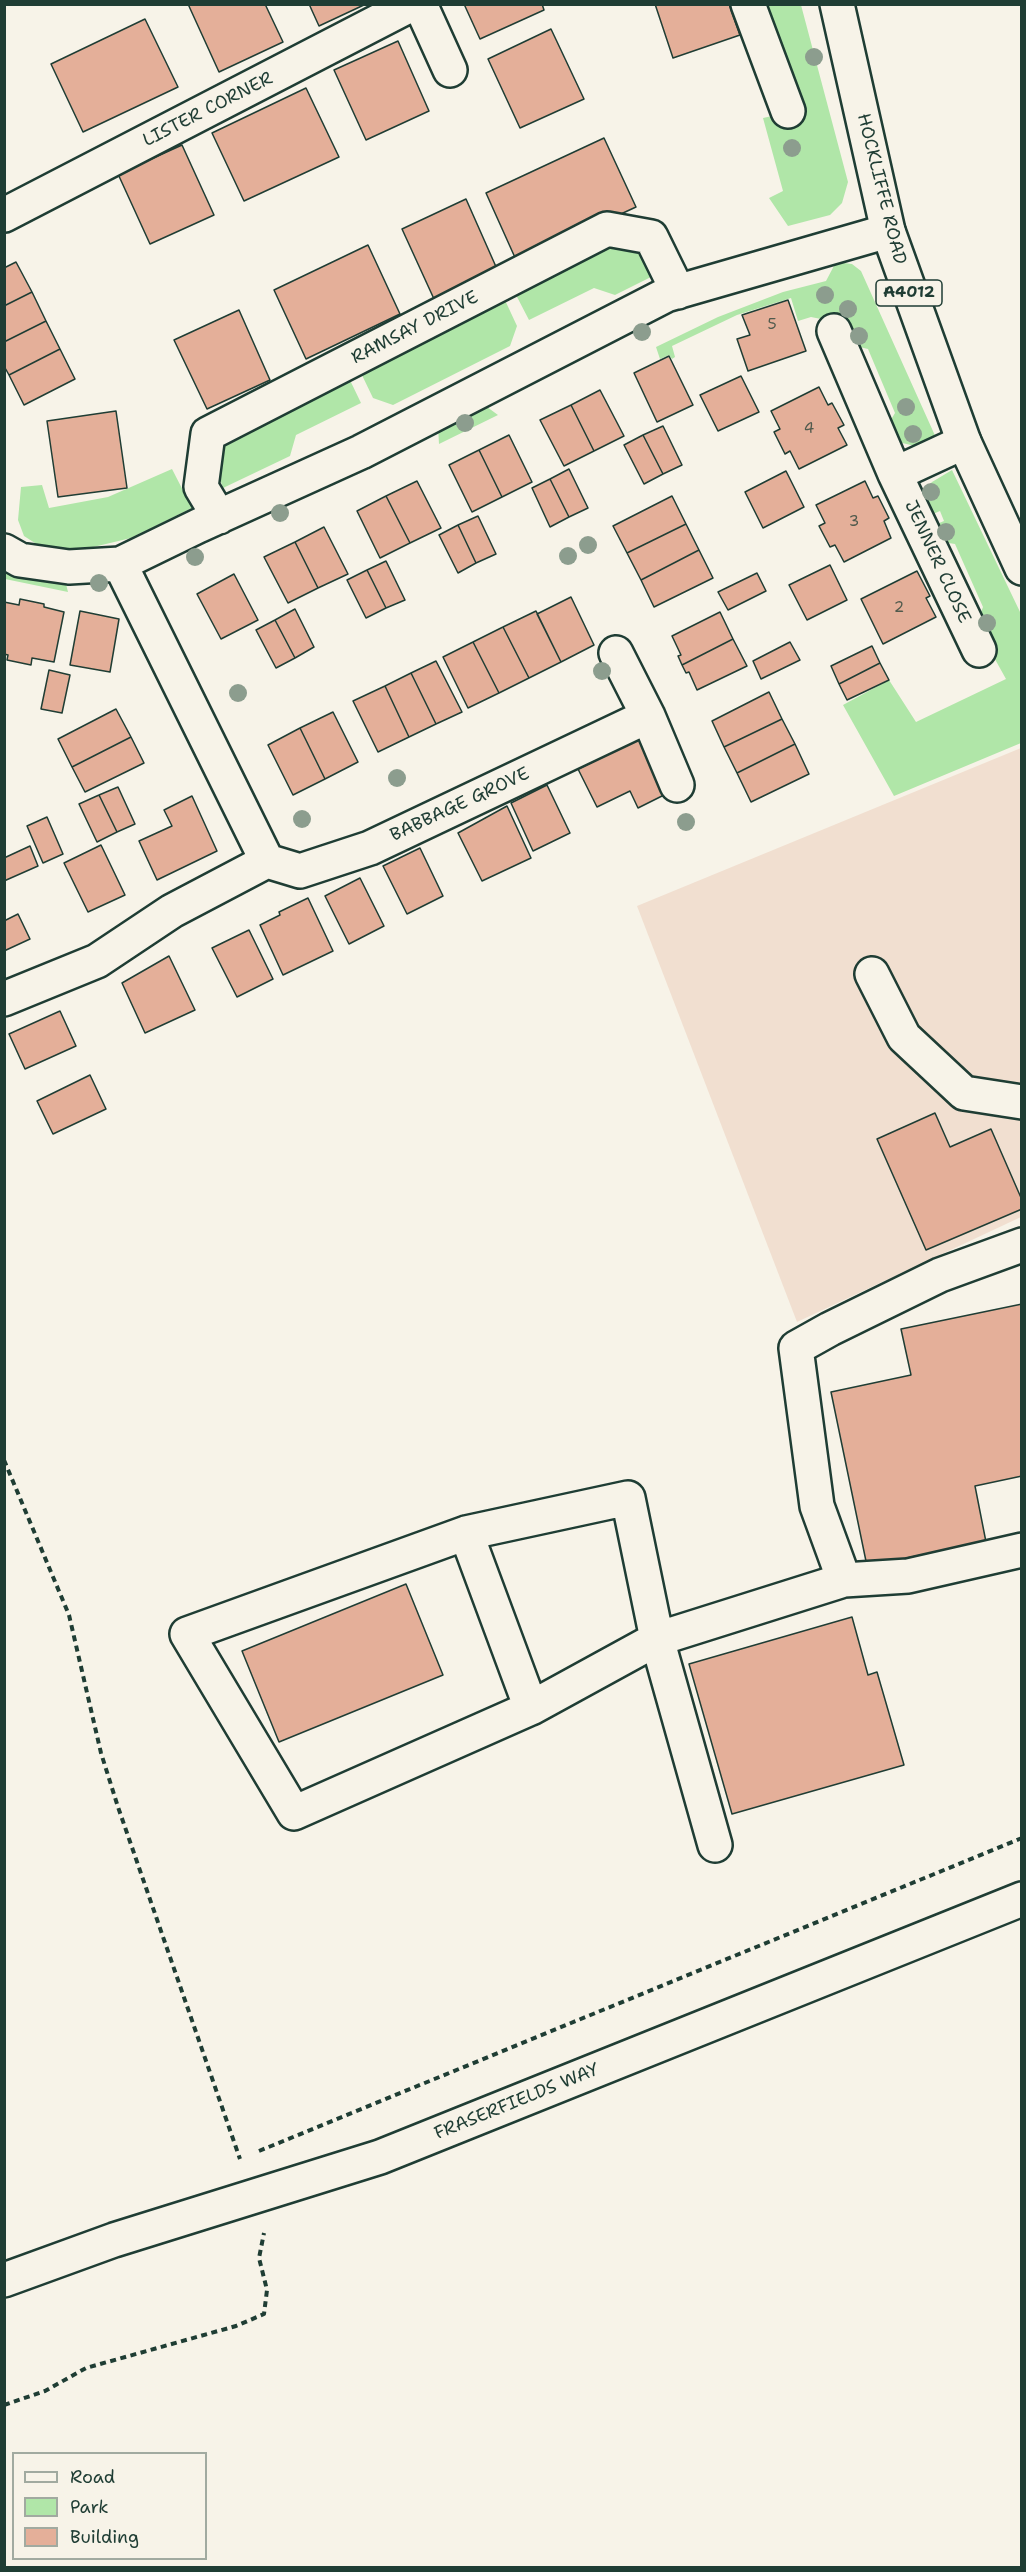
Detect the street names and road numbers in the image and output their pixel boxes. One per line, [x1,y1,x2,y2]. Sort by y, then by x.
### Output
street label: LISTER CORNER [140,68,276,152]
street label: HOCKLIFFE ROAD [852,111,910,267]
road number: A4012 [876,280,942,306]
street label: RAMSAY DRIVE [348,287,482,369]
street label: JENNER CLOSE [899,497,975,627]
street label: BABBAGE GROVE [387,763,533,847]
street label: FRASERFIELDS WAY [431,2059,603,2145]

